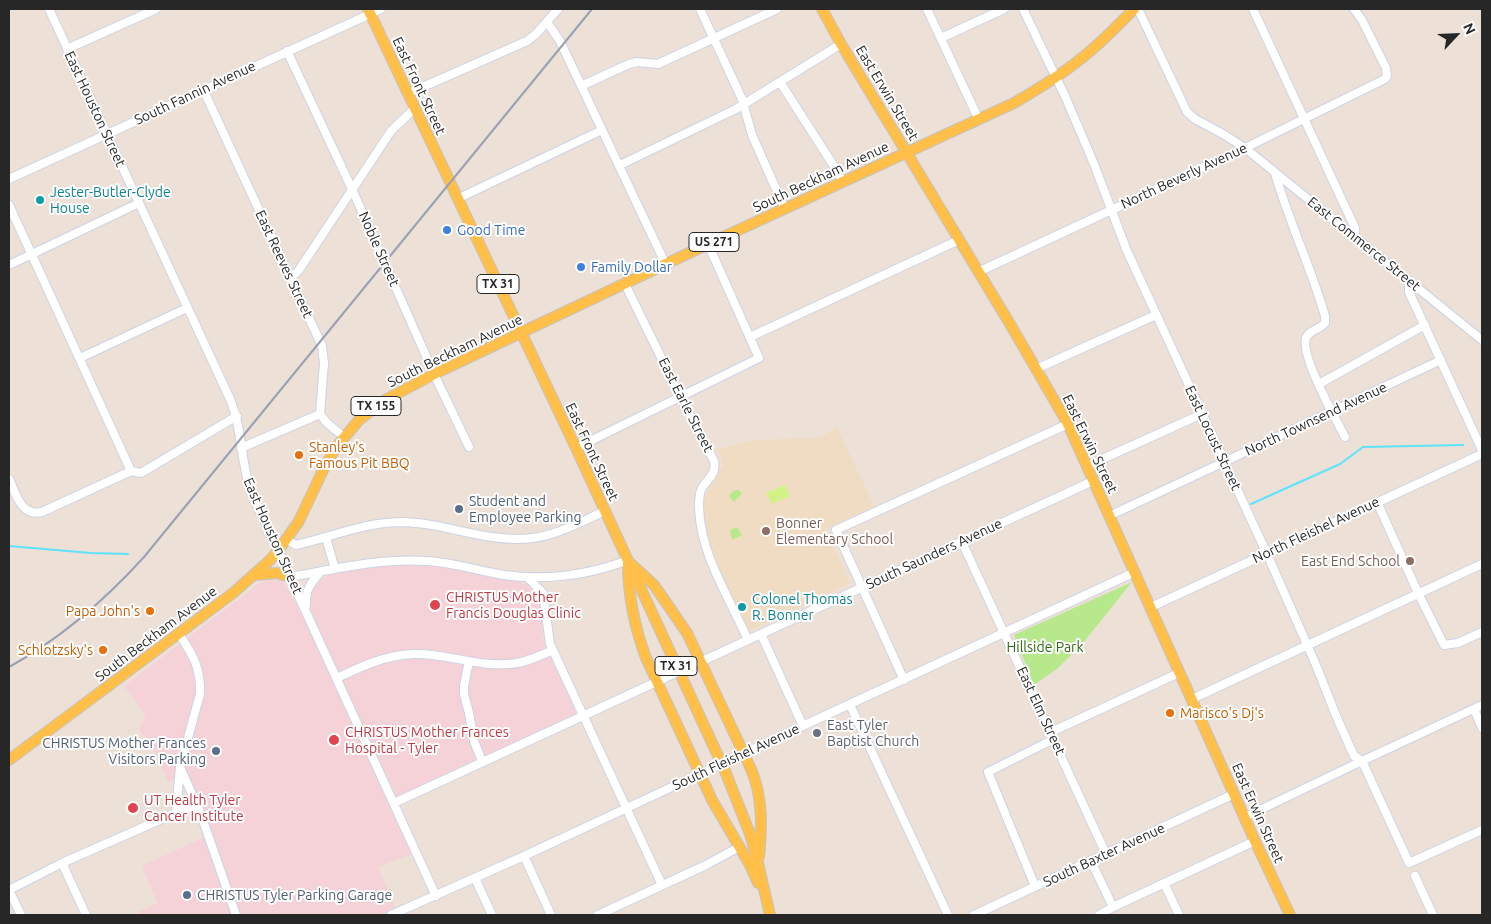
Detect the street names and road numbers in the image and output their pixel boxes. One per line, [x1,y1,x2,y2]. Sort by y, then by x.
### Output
street label: East Front Street [389,34,449,138]
street label: East Erwin Street [852,42,922,144]
street label: East Houston Street [61,48,129,170]
street label: South Fannin Avenue [132,57,258,129]
street label: South Beckham Avenue [750,138,892,216]
street label: North Beverly Avenue [1118,139,1250,213]
street label: East Commerce Street [1304,193,1424,295]
street label: East Reeves Street [252,207,316,321]
street label: Noble Street [355,209,403,289]
road number: US 271 [689,232,739,252]
road number: TX 31 [477,274,519,294]
street label: South Beckham Avenue [385,311,525,391]
street label: East Earle Street [655,355,717,455]
street label: North Townsend Avenue [1242,379,1390,459]
street label: East Locust Street [1181,383,1245,493]
street label: East Erwin Street [1059,392,1121,496]
road number: TX 155 [351,396,401,416]
street label: East Front Street [562,400,622,504]
street label: East Houston Street [240,475,306,597]
street label: North Fleishel Avenue [1250,493,1382,567]
street label: South Saunders Avenue [863,515,1005,593]
street label: South Beckham Avenue [92,583,220,685]
road number: TX 31 [655,656,697,676]
street label: East Elm Street [1013,664,1069,758]
street label: South Fleishel Avenue [670,720,802,794]
street label: East Erwin Street [1228,760,1288,866]
street label: South Baxter Avenue [1041,819,1167,891]

